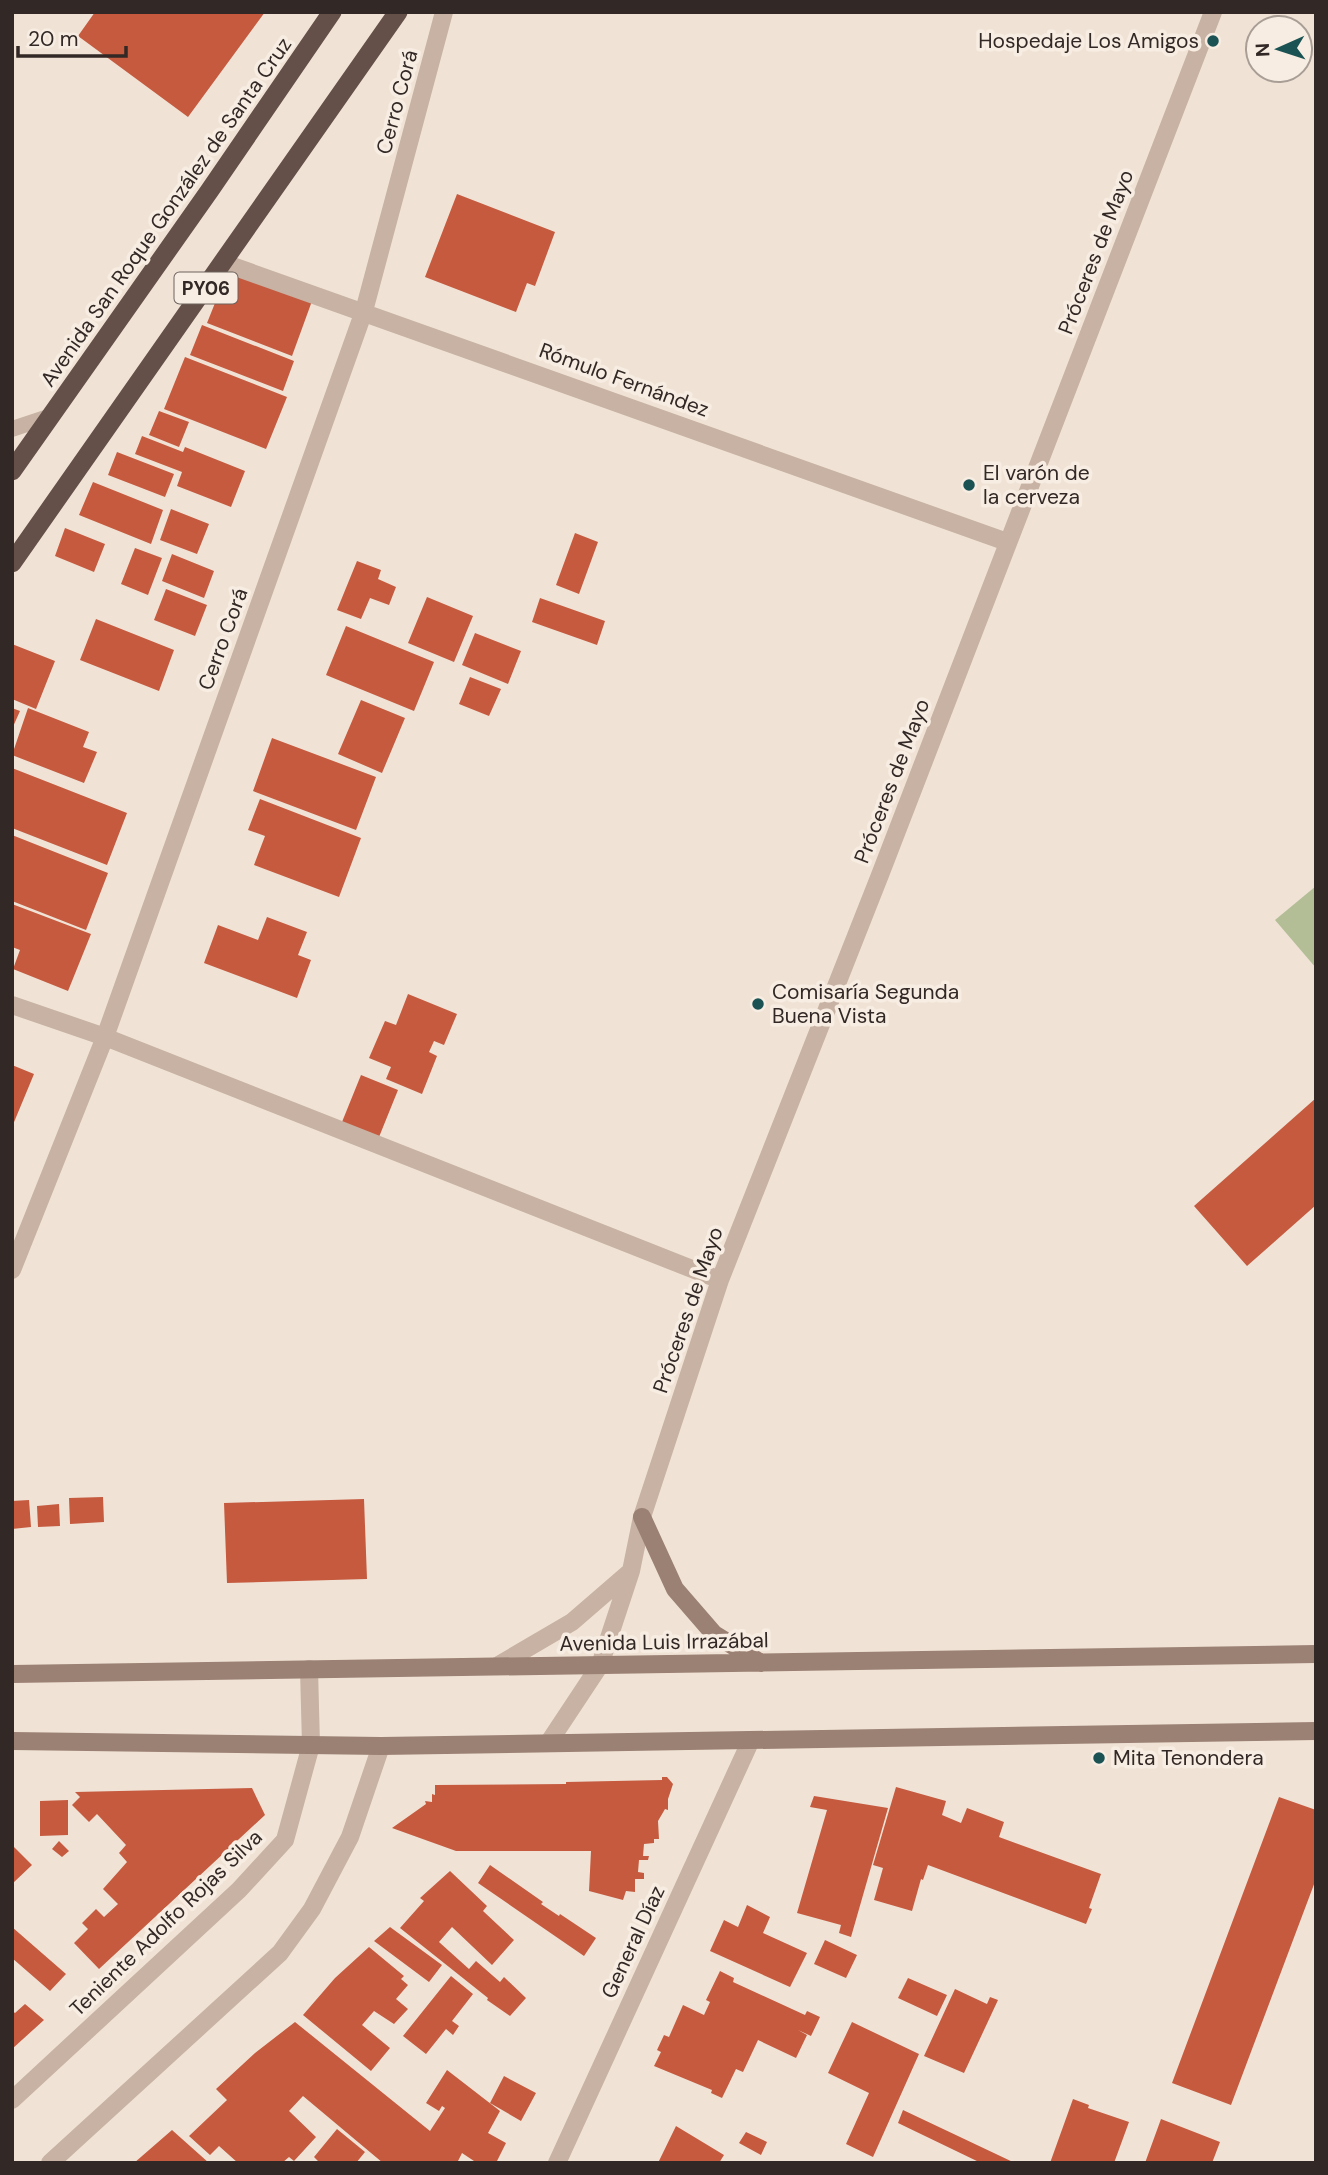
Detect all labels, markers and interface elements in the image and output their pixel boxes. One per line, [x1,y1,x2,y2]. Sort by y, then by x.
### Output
scale bar [18,14,126,58]
north arrow [1244,14,1314,84]
text: 20 m [28,25,79,53]
place label: Hospedaje Los Amigos [978,27,1199,55]
street label: Avenida San Roque González de Santa Cruz [34,32,298,392]
marker: Hospedaje Los Amigos [1205,33,1221,49]
text: N [1250,42,1275,57]
street label: Cerro Corá [370,47,424,157]
street label: Próceres de Mayo [1052,166,1140,338]
road number: PY06 [174,272,238,304]
street label: Rómulo Fernández [535,336,713,424]
place label: El varón de la cerveza [983,459,1090,511]
marker: El varón de la cerveza [961,477,977,493]
street label: Cerro Corá [192,584,254,694]
street label: Próceres de Mayo [848,695,936,867]
place label: Comisaría Segunda Buena Vista [772,978,959,1030]
marker: Comisaría Segunda Buena Vista [750,996,766,1012]
street label: Próceres de Mayo [646,1223,730,1397]
street label: Avenida Luis Irrazábal [559,1626,769,1658]
place label: Mita Tenondera [1113,1744,1264,1772]
marker: Mita Tenondera [1091,1750,1107,1766]
street label: Teniente Adolfo Rojas Silva [64,1823,268,2023]
street label: General Díaz [595,1881,671,2003]

